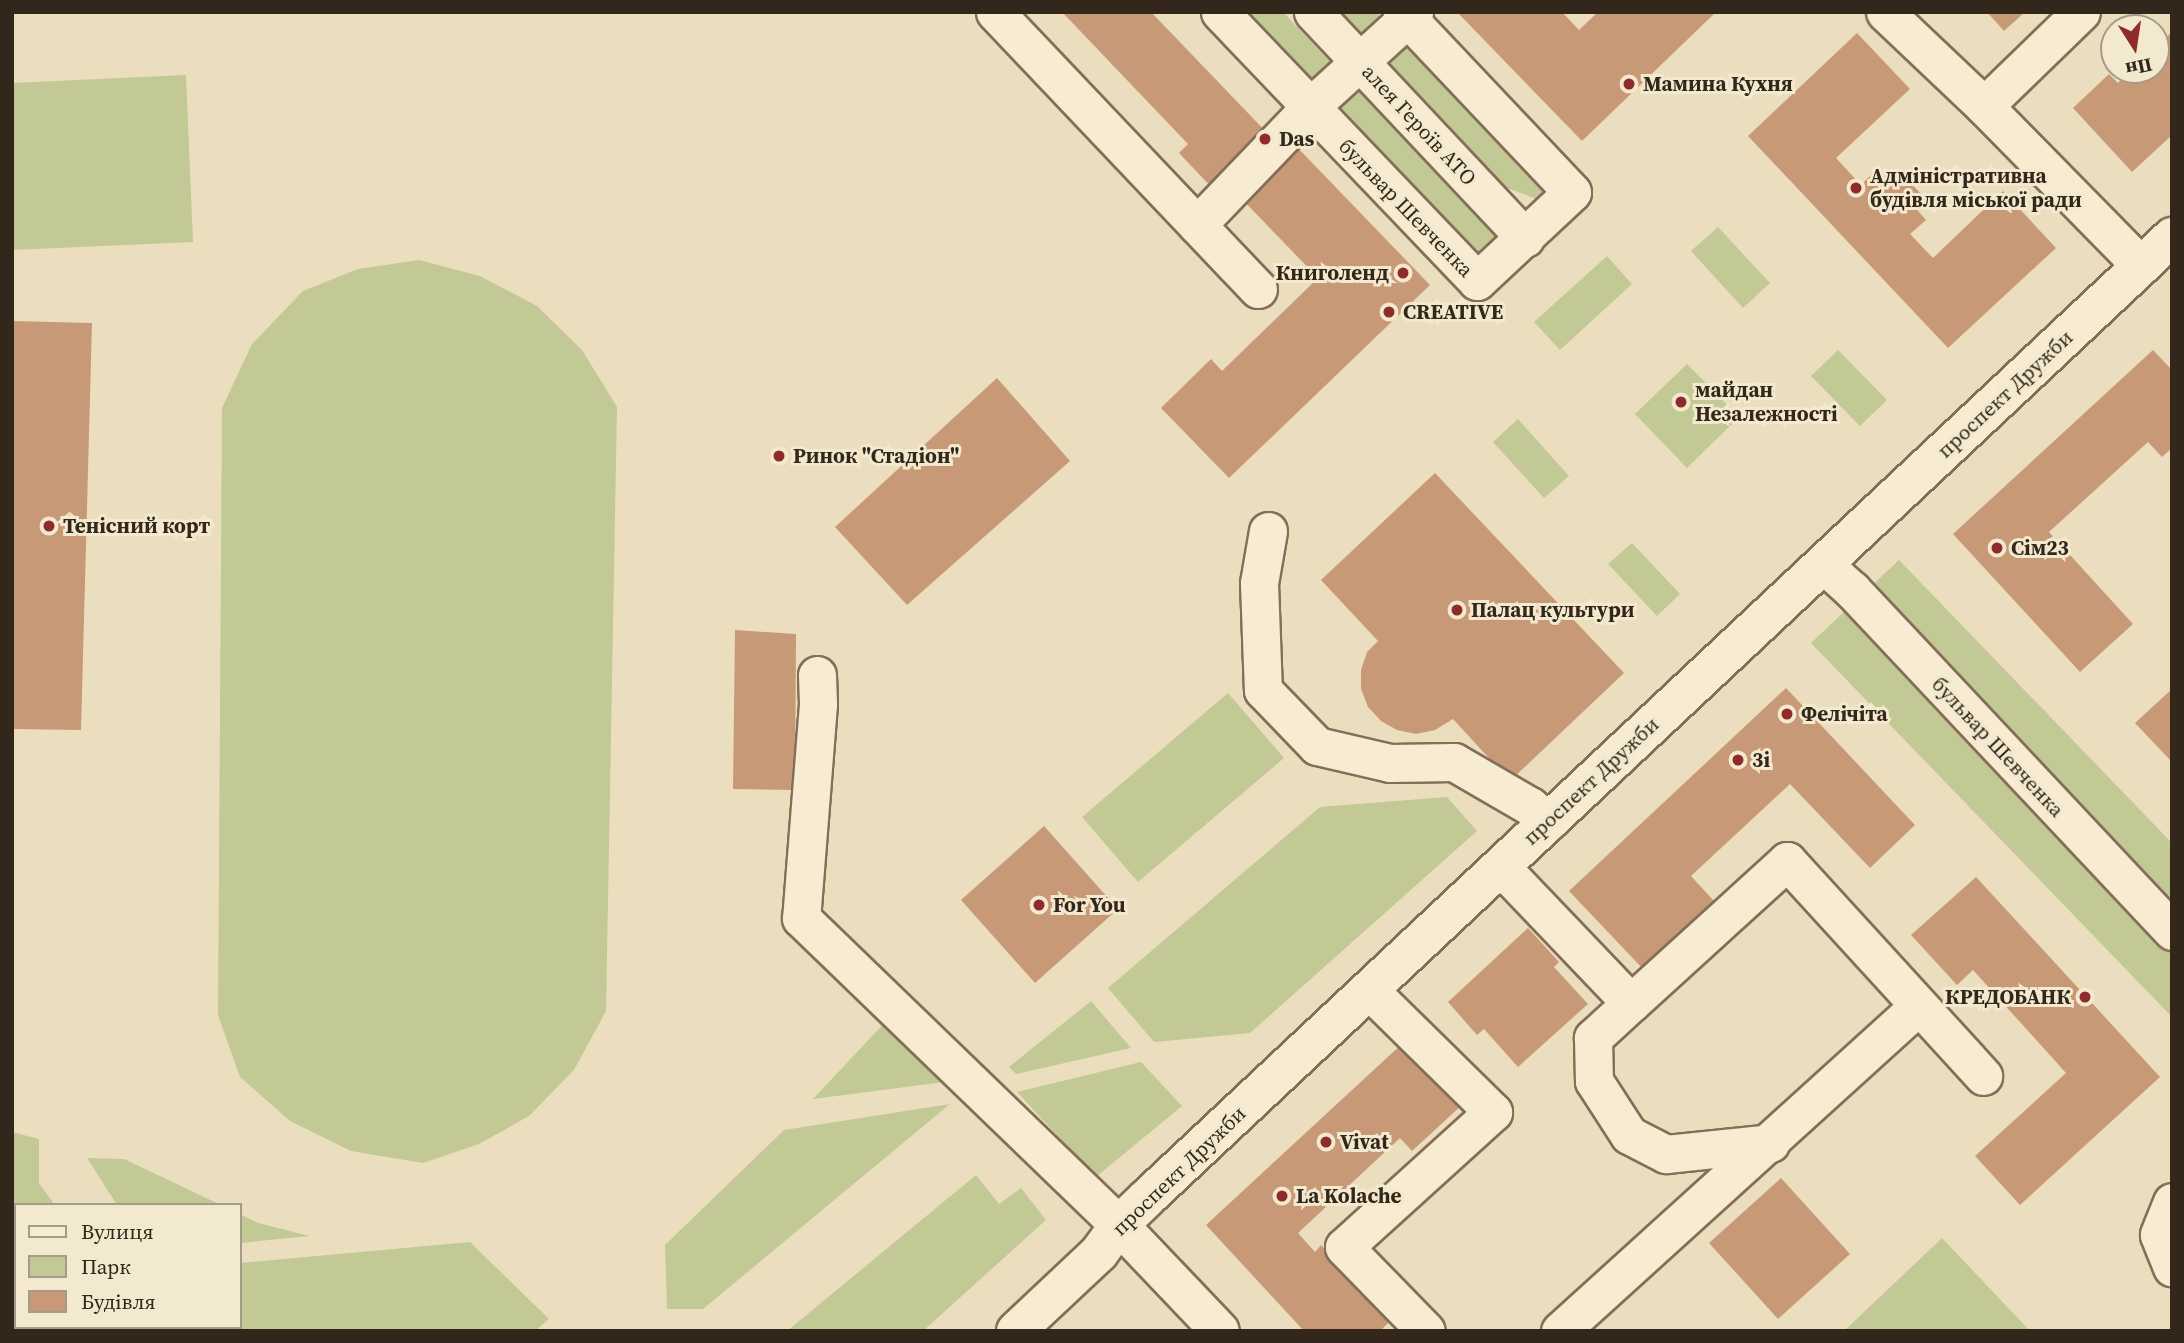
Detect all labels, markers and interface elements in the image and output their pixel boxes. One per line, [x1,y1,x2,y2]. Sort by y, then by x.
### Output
north arrow [2100,14,2170,84]
text: Пн [2123,52,2155,83]
street label: алея Героїв АТО [1357,59,1481,191]
place label: Мамина Кухня [1643,71,1793,97]
marker: Мамина Кухня [1621,76,1637,92]
place label: Das [1279,126,1314,152]
marker: Das [1257,131,1273,147]
street label: бульвар Шевченка [1334,134,1478,282]
place label: Адміністративна будівля міської ради [1870,163,2082,213]
marker: Адміністративна будівля міської ради [1848,180,1864,196]
place label: Книголенд [1276,260,1389,286]
marker: Книголенд [1395,265,1411,281]
place label: CREATIVE [1403,299,1503,325]
marker: CREATIVE [1381,304,1397,320]
street label: проспект Дружби [1932,325,2078,463]
place label: майдан Незалежності [1695,377,1838,427]
marker: майдан Незалежності [1673,394,1689,410]
place label: Ринок "Стадіон" [793,443,959,469]
marker: Ринок "Стадіон" [771,448,787,464]
place label: Тенісний корт [63,513,210,539]
marker: Тенісний корт [41,518,57,534]
place label: Сім23 [2011,535,2069,561]
marker: Сім23 [1989,540,2005,556]
place label: Палац культури [1471,597,1635,623]
marker: Палац культури [1449,602,1465,618]
street label: бульвар Шевченка [1927,672,2069,822]
place label: Фелічіта [1801,701,1888,727]
marker: Фелічіта [1779,706,1795,722]
street label: проспект Дружби [1518,712,1664,850]
place label: 3і [1752,747,1770,773]
marker: 3і [1730,752,1746,768]
place label: For You [1053,892,1126,918]
marker: For You [1031,897,1047,913]
place label: КРЕДОБАНК [1945,984,2071,1010]
marker: КРЕДОБАНК [2077,989,2093,1005]
street label: проспект Дружби [1107,1101,1251,1241]
place label: Vivat [1340,1129,1389,1155]
marker: Vivat [1318,1134,1334,1150]
place label: La Kolache [1296,1183,1402,1209]
marker: La Kolache [1274,1188,1290,1204]
legend [14,1203,242,1329]
text: Вулиця [81,1217,154,1246]
text: Парк [81,1252,131,1281]
text: Будівля [81,1287,156,1316]

